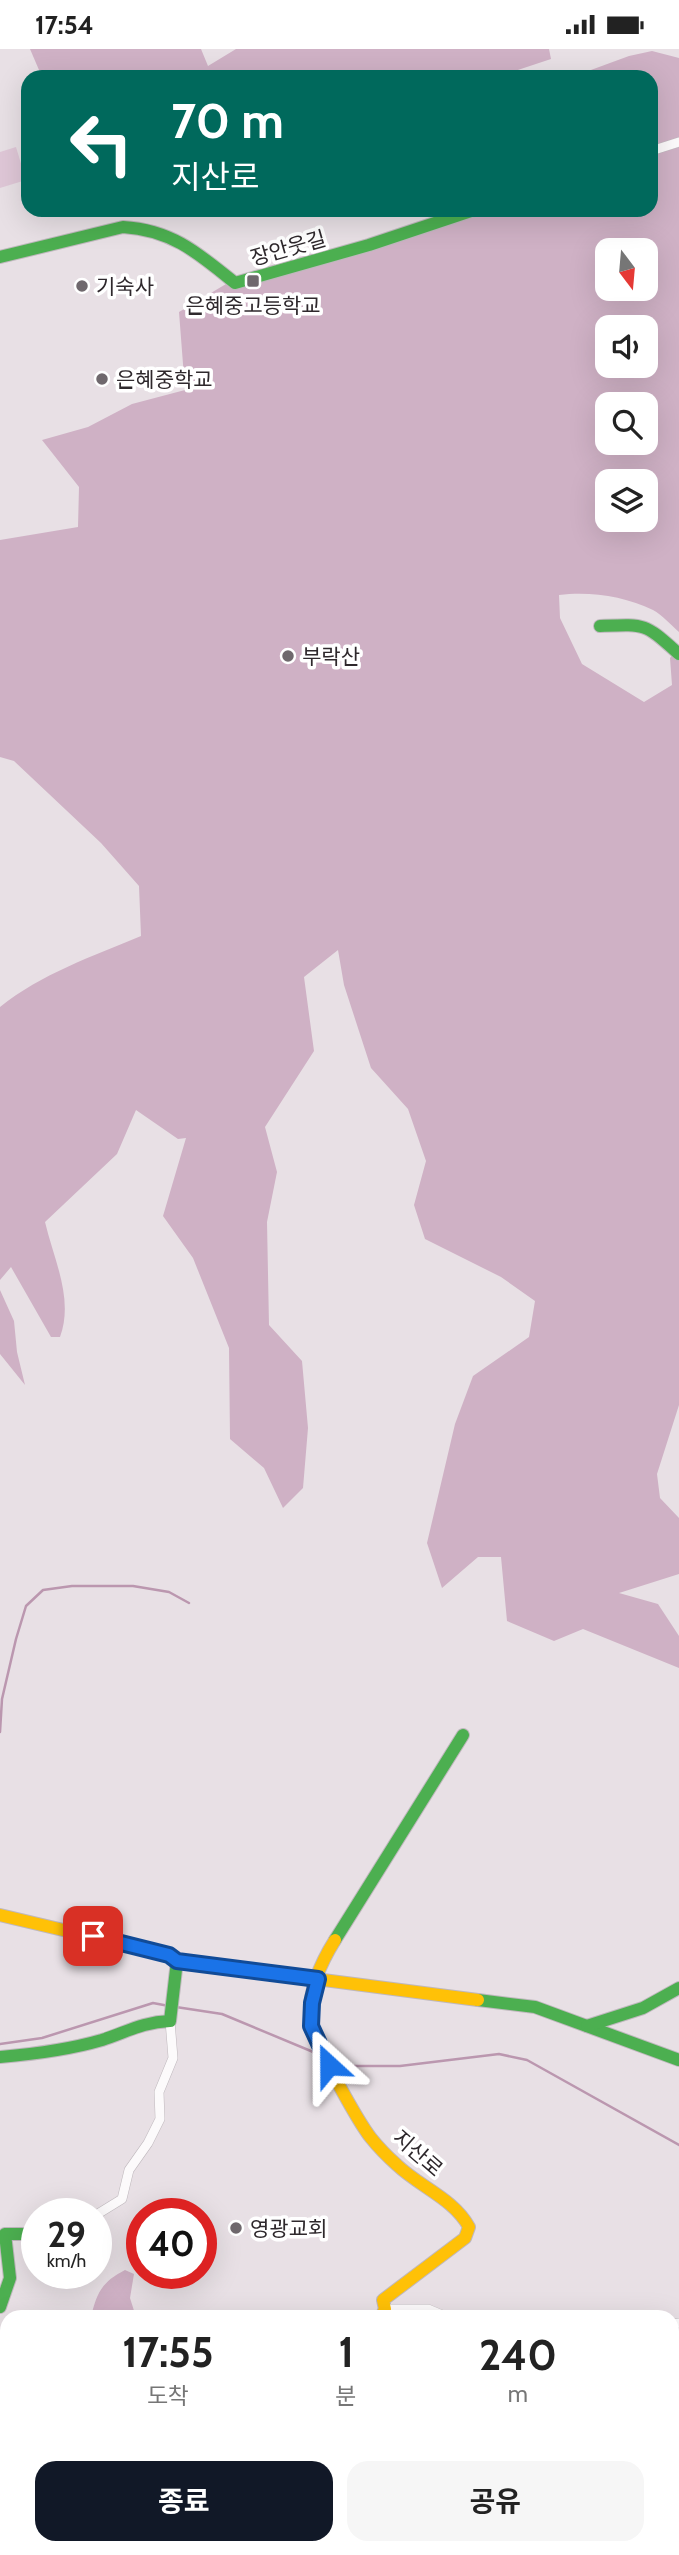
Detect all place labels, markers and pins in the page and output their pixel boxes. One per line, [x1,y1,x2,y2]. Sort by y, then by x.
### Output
marker: 은혜중고등학교 [245,273,261,289]
place label: 기숙사 [96,274,154,299]
marker: 기숙사 [74,278,90,294]
place label: 은혜중고등학교 [185,293,321,318]
place label: 은혜중학교 [116,367,213,392]
marker: 은혜중학교 [94,371,110,387]
place label: 부락산 [302,644,360,669]
marker: 부락산 [280,648,296,664]
pin [63,1906,123,1966]
place label: 영광교회 [250,2216,327,2241]
marker: 영광교회 [228,2220,244,2236]

